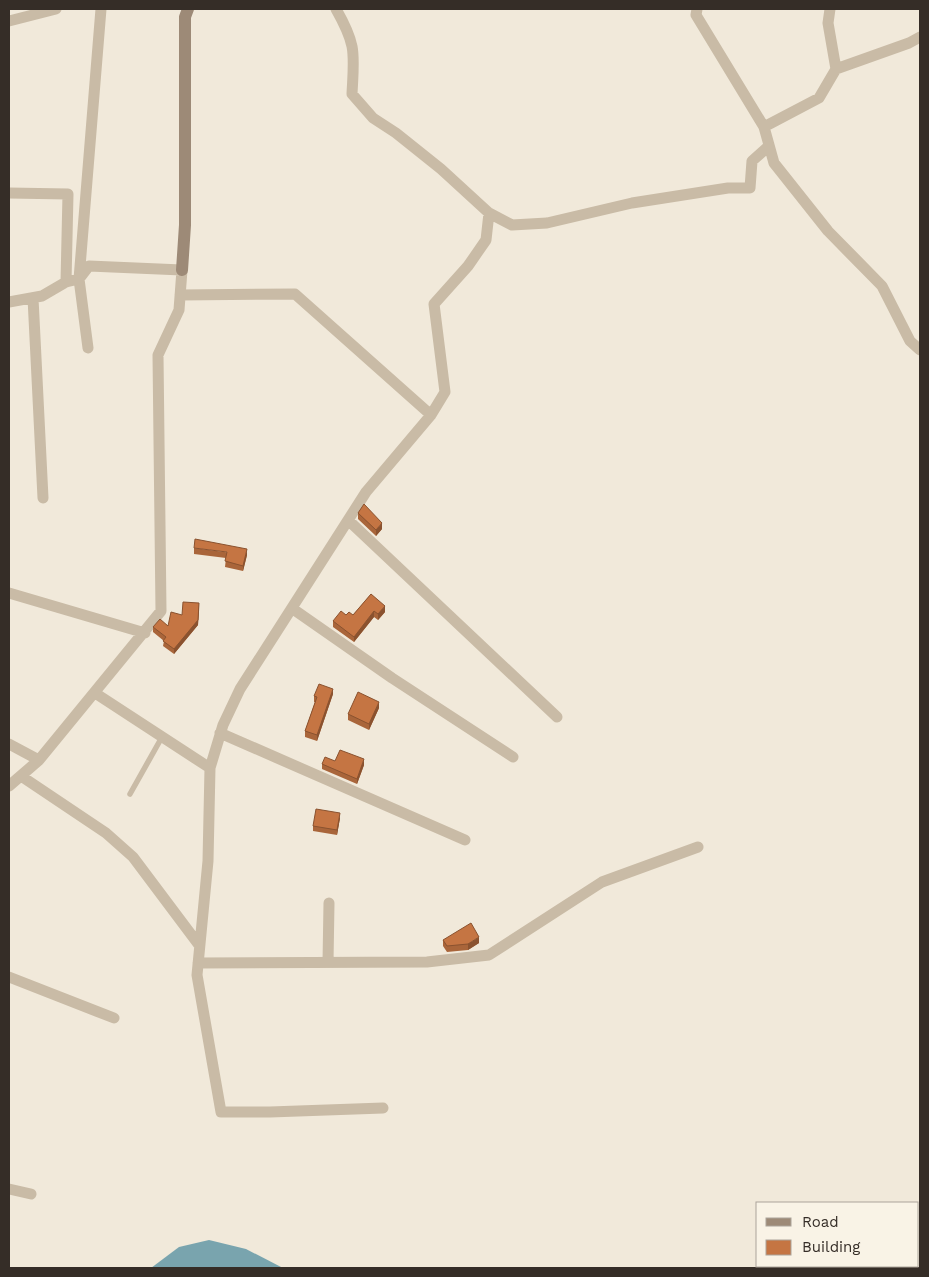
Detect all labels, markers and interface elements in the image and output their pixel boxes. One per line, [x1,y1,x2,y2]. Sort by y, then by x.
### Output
legend [756,1202,919,1267]
text: Road [802,1213,839,1231]
text: Building [802,1238,860,1256]

